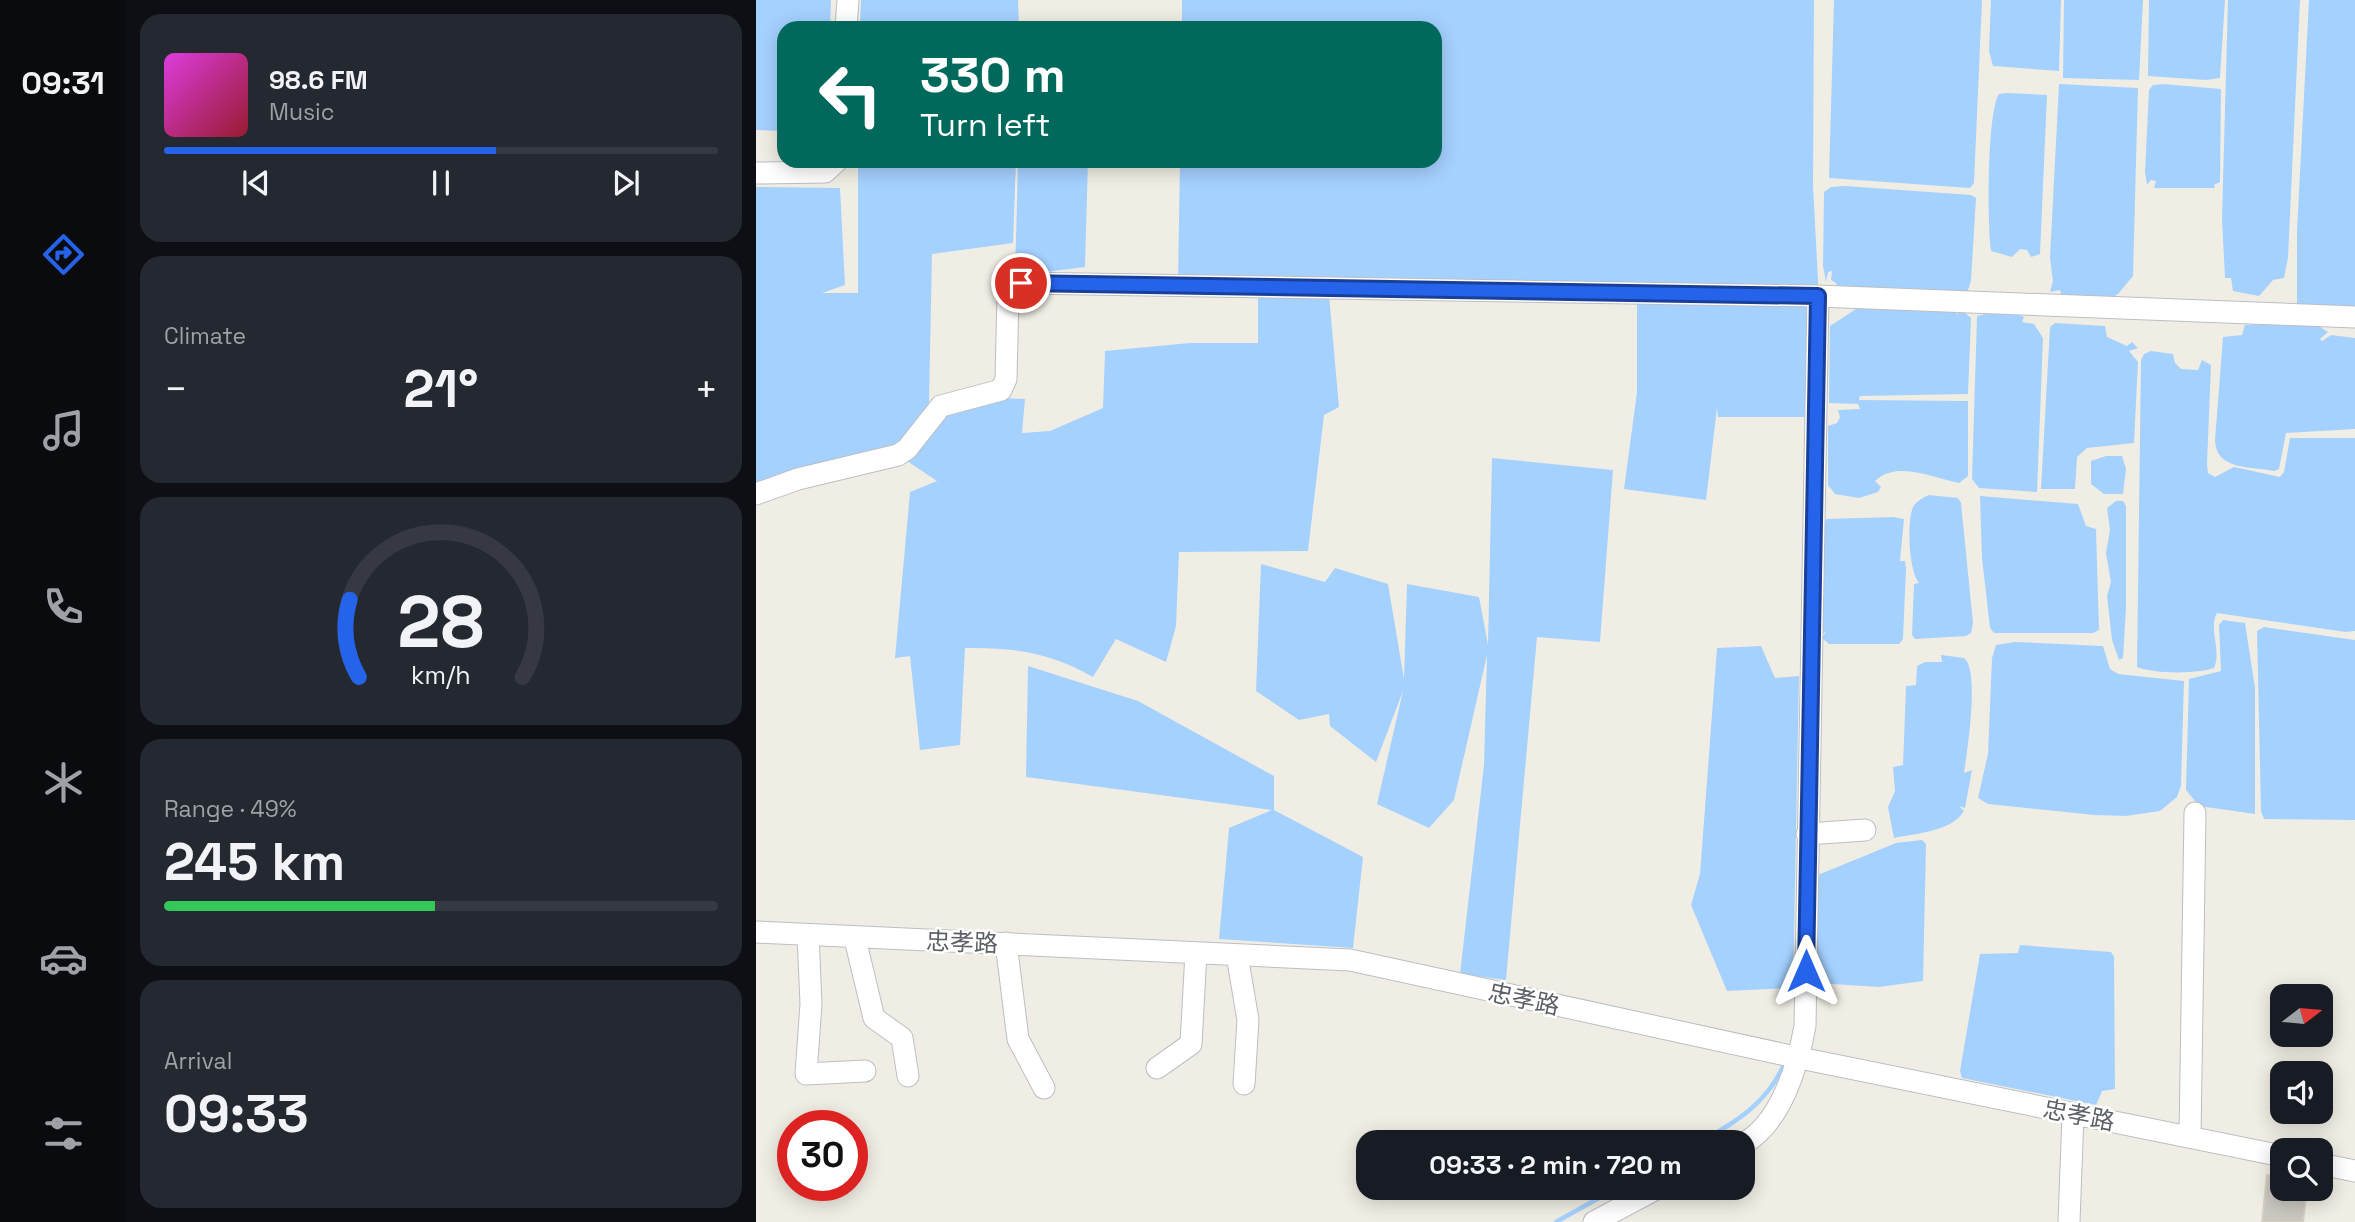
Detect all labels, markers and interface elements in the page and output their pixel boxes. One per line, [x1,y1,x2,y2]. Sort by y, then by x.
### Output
text: 330 m [920,44,1066,106]
icon: left [805,49,896,140]
text: 09:31 [21,63,105,103]
text: 98.6 FM [269,63,368,97]
text: Music [269,97,334,127]
text: Turn left [920,105,1050,145]
icon: previous [237,164,275,202]
icon: pause [422,164,460,202]
icon: next [607,164,645,202]
icon: directions [39,230,88,279]
pin [991,253,1051,313]
icon: arrive [1002,264,1040,302]
text: Climate [164,321,246,351]
text: 21° [404,356,478,422]
text: − [164,365,188,413]
text: + [694,365,718,413]
icon: music [39,406,88,455]
text: 28 [398,575,484,668]
icon: phone [39,582,88,631]
text: km/h [411,659,471,691]
icon: climate [39,758,88,807]
text: Range · 49% [164,794,297,824]
text: 245 km [164,829,345,895]
street label: 忠孝路 [925,925,999,959]
icon: car [39,934,88,983]
position arrow [1769,934,1843,1008]
street label: 忠孝路 [1486,976,1562,1022]
north arrow [2270,984,2333,1046]
map controls [2270,984,2333,1201]
text: Arrival [164,1046,232,1076]
button: sound [2270,1061,2333,1124]
text: 09:33 [164,1081,309,1147]
street label: 忠孝路 [2041,1093,2117,1137]
icon: filters [39,1109,88,1158]
speed limit sign: 30 [777,1110,868,1201]
button: search [2270,1138,2333,1201]
text: 09:33 · 2 min · 720 m [1429,1148,1682,1182]

